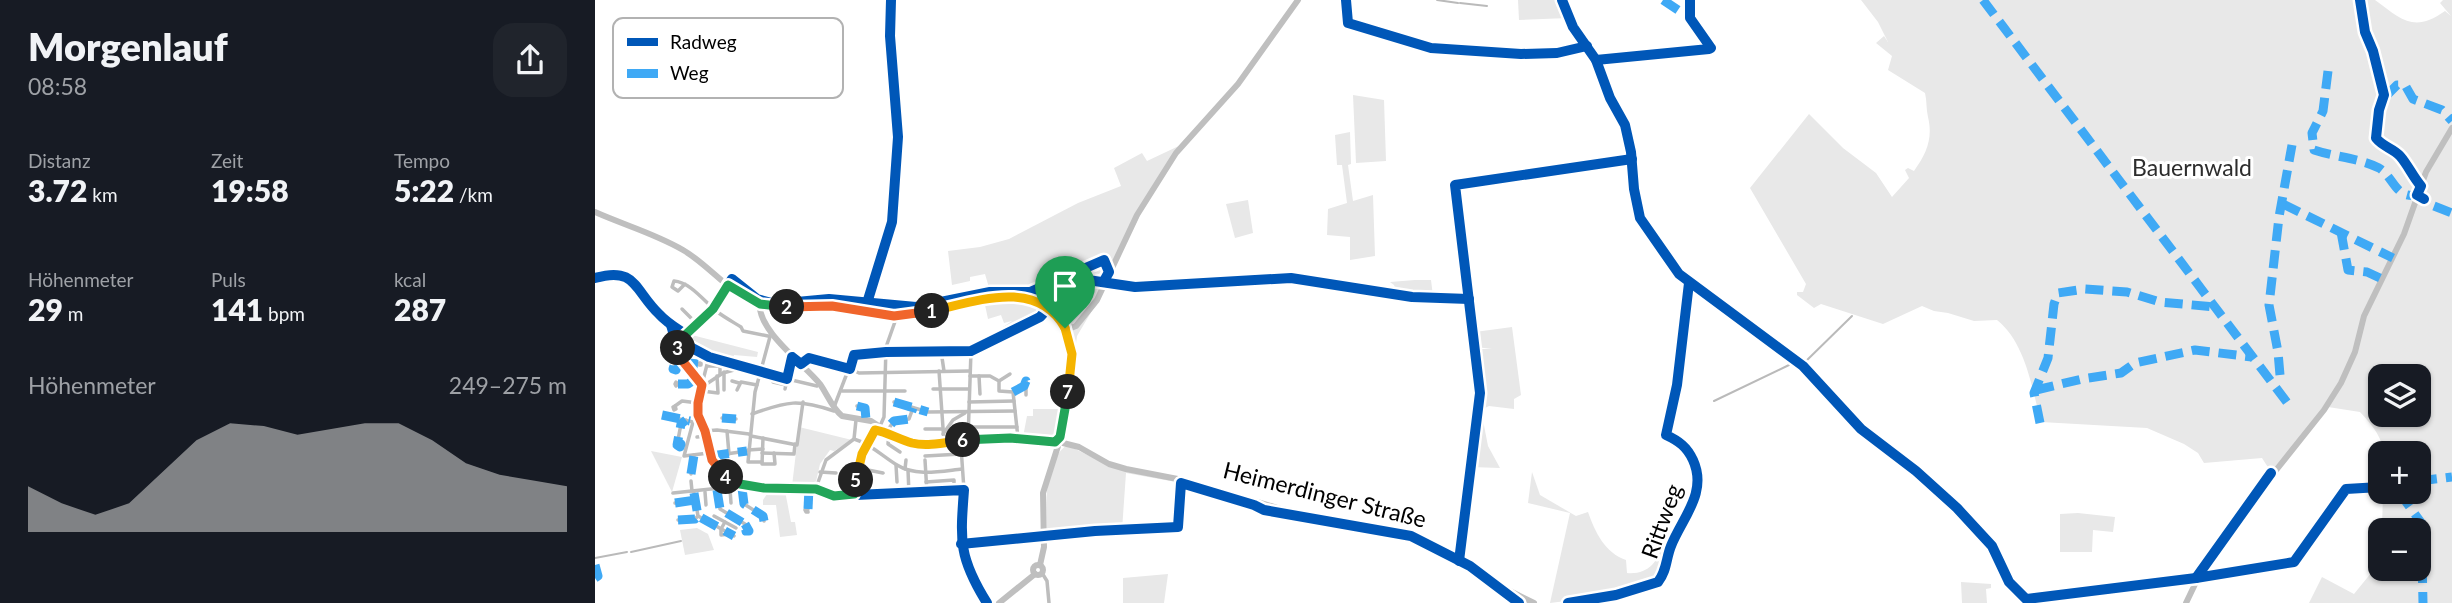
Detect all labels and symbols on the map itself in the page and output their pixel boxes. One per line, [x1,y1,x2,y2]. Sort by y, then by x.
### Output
legend [613,18,843,98]
text: Radweg [670,30,737,53]
text: Weg [670,61,709,84]
park label: Bauernwald [2132,153,2252,181]
pin [1035,256,1095,328]
pin: 2 [769,290,805,324]
pin: 1 [915,294,949,328]
pin: 3 [661,330,695,366]
pin: 7 [1051,374,1085,410]
pin: 6 [945,422,981,458]
street label: Heimerdinger Straße [1221,455,1429,533]
pin: 4 [709,460,743,494]
pin: 5 [839,462,873,498]
street label: Rittweg [1635,480,1687,562]

